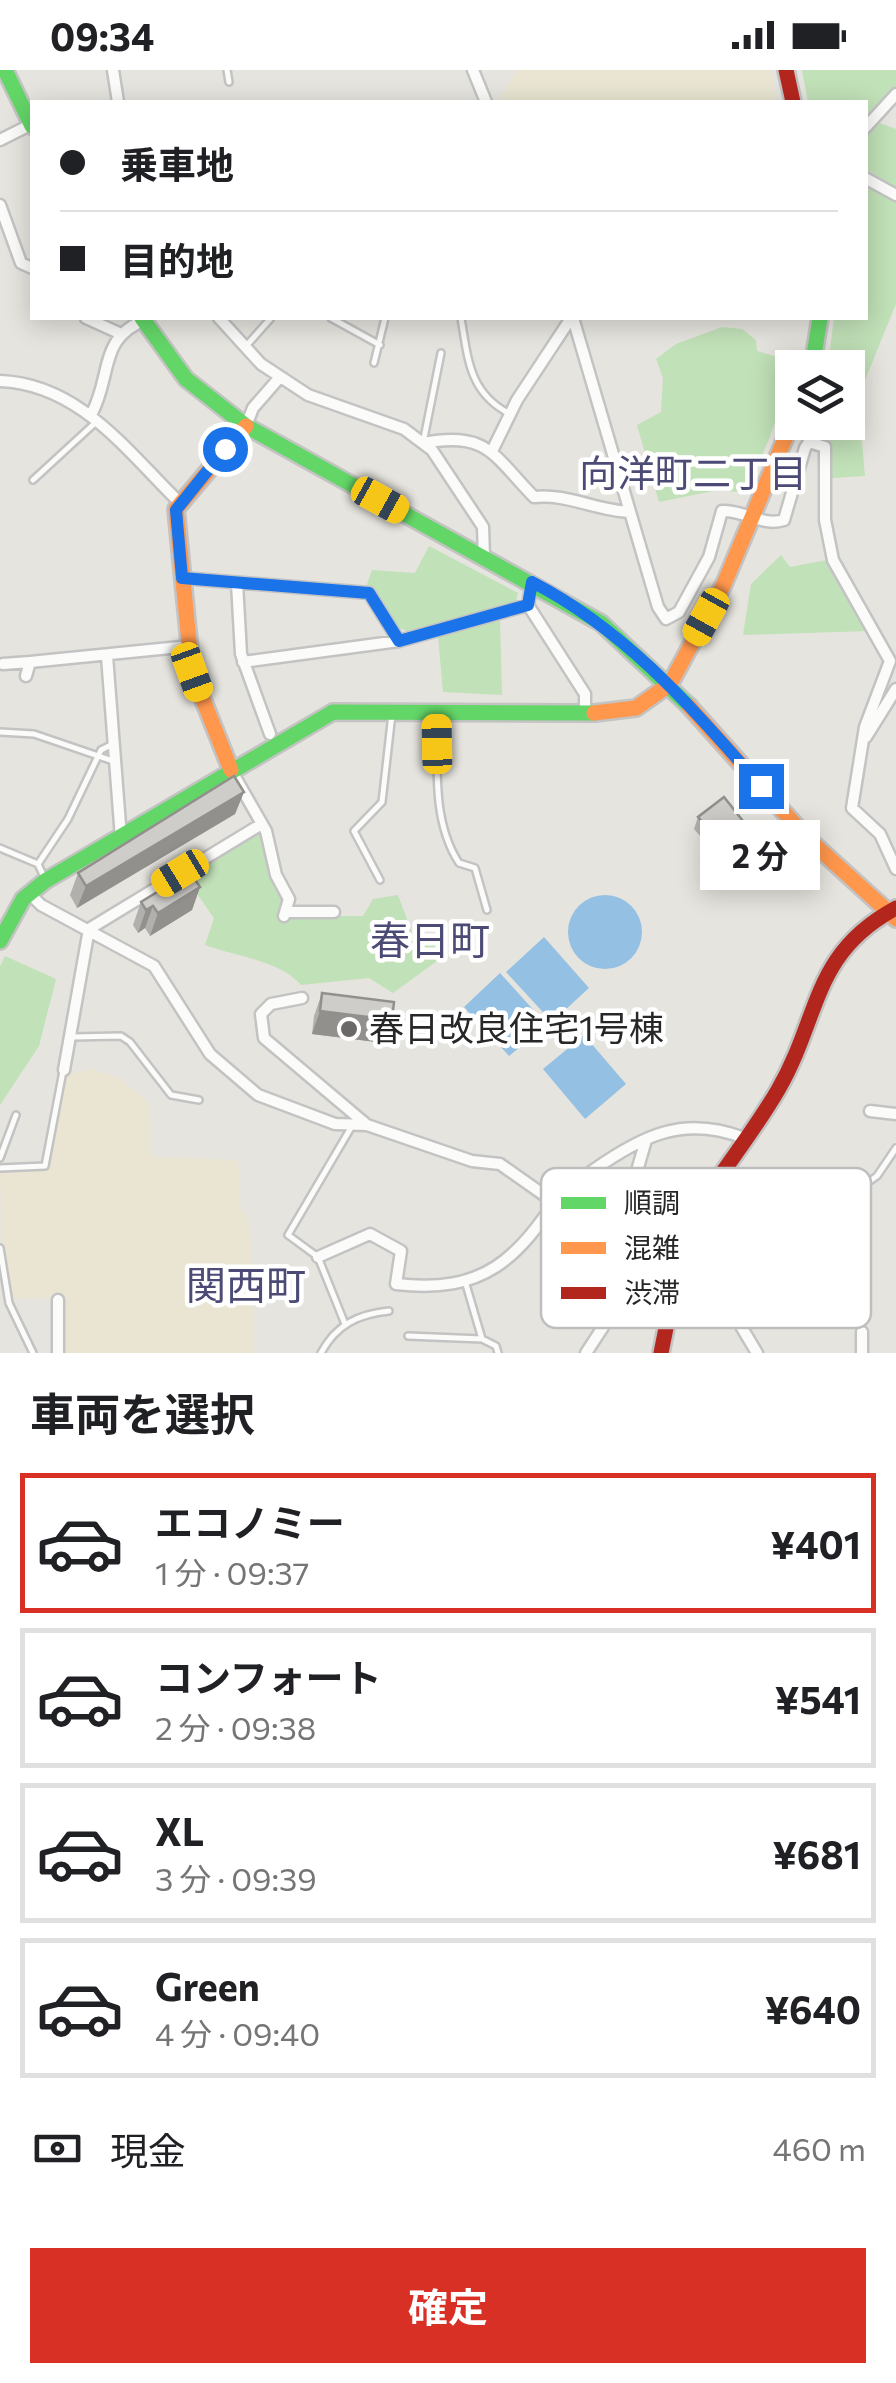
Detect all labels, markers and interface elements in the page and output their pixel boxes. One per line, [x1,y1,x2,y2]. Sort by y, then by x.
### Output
text: 09:34 [50,12,154,59]
text: 乗車地 [120,140,234,187]
text: 目的地 [120,236,234,283]
map controls [775,350,865,440]
button: layers [775,350,865,440]
route start [203,427,248,472]
district label: 向洋町二丁目 [579,448,807,495]
car [346,472,414,528]
car [678,583,734,651]
car [168,639,216,705]
car [421,714,453,774]
route end [739,764,784,809]
callout: 2 分 [701,821,821,891]
text: 2 分 [732,835,788,875]
car [147,845,213,901]
district label: 春日町 [370,914,490,963]
place label: 春日改良住宅1号棟 [369,1005,664,1048]
marker: 春日改良住宅1号棟 [338,1018,360,1040]
legend [541,1168,871,1328]
text: 順調 [624,1185,680,1219]
text: 混雑 [624,1230,680,1264]
district label: 関西町 [186,1259,306,1308]
text: 渋滞 [624,1275,680,1309]
text: 車両を選択 [30,1385,255,1440]
icon: car [35,1498,125,1588]
text: エコノミー [155,1498,345,1545]
text: ¥401 [771,1520,861,1567]
text: 1 分 · 09:37 [155,1552,310,1592]
icon: car [35,1653,125,1743]
text: コンフォート [155,1653,382,1700]
text: ¥541 [775,1675,861,1722]
text: 2 分 · 09:38 [155,1707,316,1747]
text: XL [155,1807,204,1854]
icon: car [35,1808,125,1898]
text: ¥681 [773,1830,861,1877]
text: 3 分 · 09:39 [155,1858,317,1898]
text: Green [155,1962,260,2009]
icon: car [35,1963,125,2053]
text: ¥640 [765,1985,861,2032]
text: 4 分 · 09:40 [155,2013,320,2053]
icon: cash [30,2121,85,2176]
text: 現金 [110,2126,186,2173]
text: 460 m [772,2128,866,2168]
button: 確定 [30,2248,866,2363]

